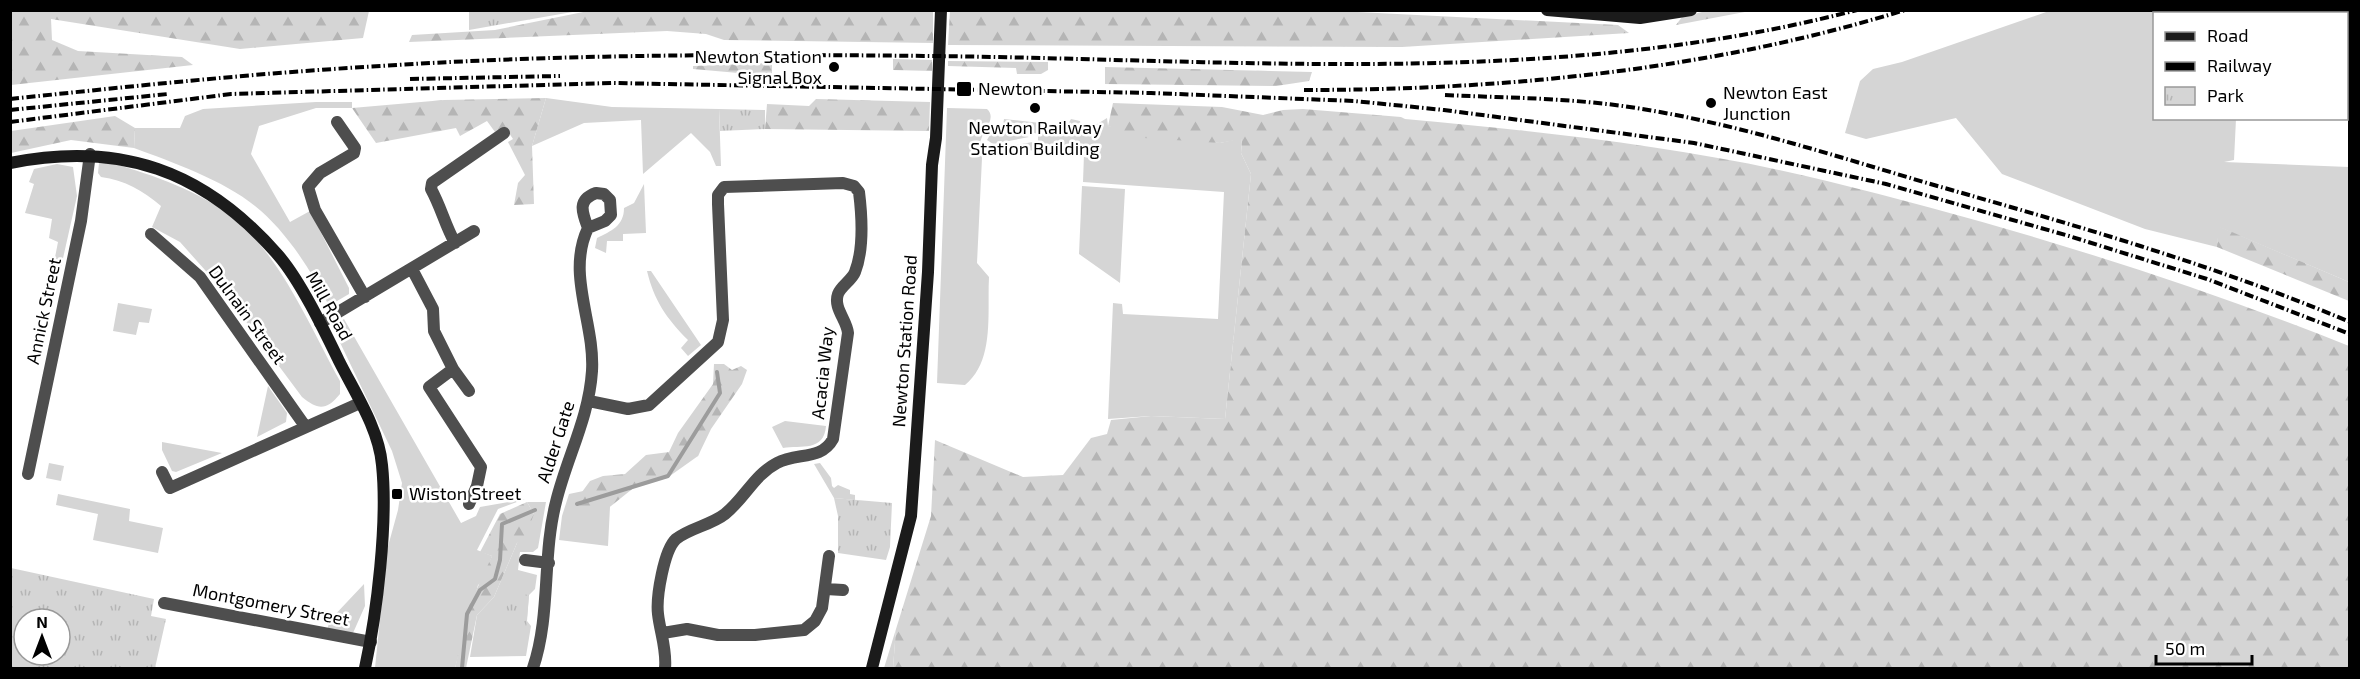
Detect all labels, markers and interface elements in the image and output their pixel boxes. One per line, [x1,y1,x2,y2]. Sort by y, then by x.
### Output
legend [2153,12,2348,120]
text: Road [2207,24,2248,46]
place label: Newton Station Signal Box [695,45,822,88]
text: Railway [2207,54,2272,76]
marker: Newton Station Signal Box [827,60,841,74]
place label: Newton [978,77,1043,99]
marker: Newton [955,80,973,98]
place label: Newton East Junction [1723,81,1828,124]
text: Park [2207,84,2244,106]
marker: Newton East Junction [1704,96,1718,110]
marker: Newton Railway Station Building [1028,101,1042,115]
place label: Newton Railway Station Building [968,116,1102,159]
street label: Newton Station Road [887,254,921,428]
street label: Annick Street [21,255,65,366]
street label: Dulnain Street [205,261,291,368]
street label: Mill Road [302,267,358,344]
street label: Acacia Way [806,325,838,420]
street label: Alder Gate [531,398,579,486]
place label: Wiston Street [409,482,521,504]
marker: Wiston Street [390,487,404,501]
street label: Montgomery Street [191,578,352,630]
north arrow [12,607,72,667]
text: N [36,612,48,631]
scale bar [2156,628,2252,666]
text: 50 m [2165,637,2205,659]

